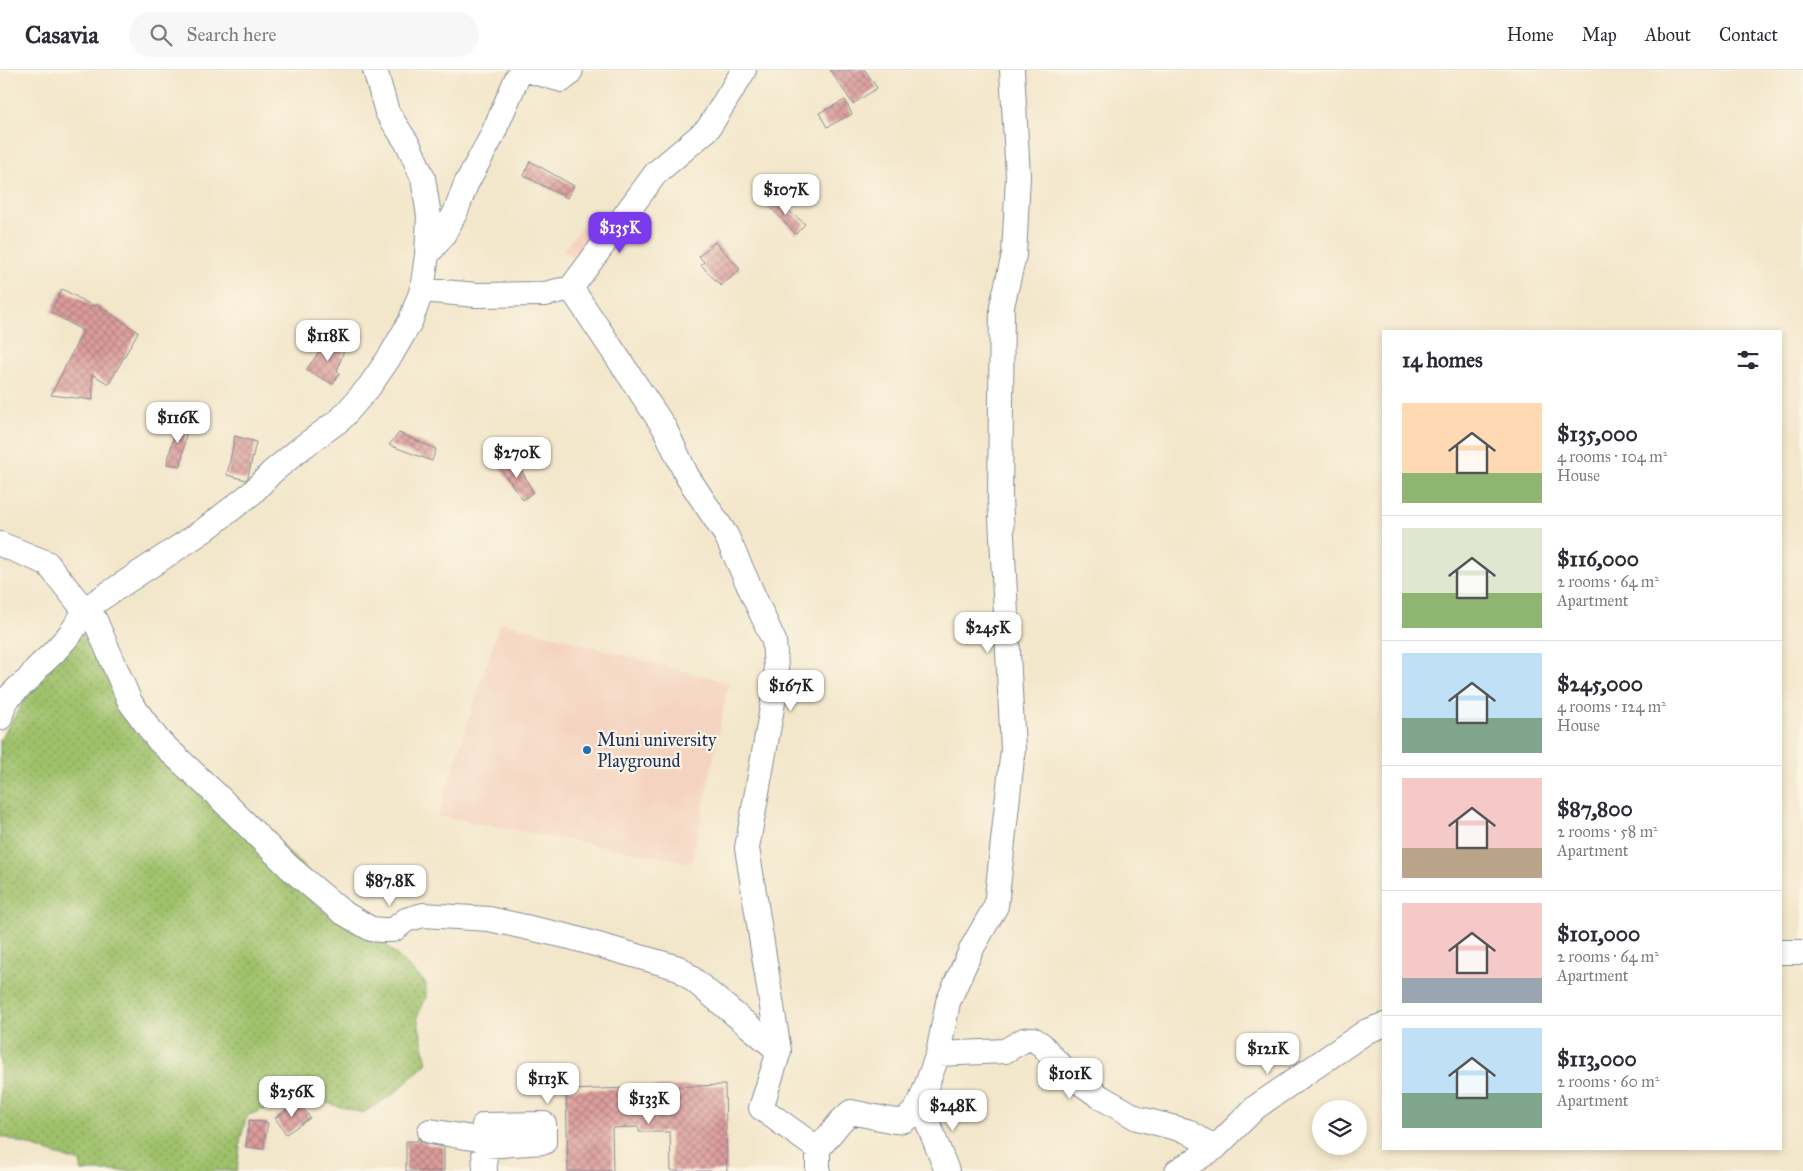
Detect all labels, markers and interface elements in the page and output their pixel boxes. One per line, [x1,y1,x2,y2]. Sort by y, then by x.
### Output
search box [129,12,479,57]
text: Casavia [25,20,99,50]
icon: search [147,21,175,49]
text: Search here [187,23,276,46]
text: Home [1507,24,1554,46]
text: Map [1582,24,1617,46]
text: About [1645,24,1691,46]
text: Contact [1719,24,1778,46]
pin: $107K [751,174,821,216]
text: $107K [763,180,809,199]
pin: $135K [585,212,655,254]
text: $135K [599,218,641,237]
pin: $118K [293,320,363,362]
text: $118K [307,326,349,345]
icon: filters [1734,346,1762,374]
text: 14 homes [1402,347,1483,373]
pin: $116K [143,402,213,444]
text: $116K [157,408,199,427]
text: $135,000 [1557,421,1638,447]
icon: home [1442,423,1502,483]
pin: $270K [482,436,552,479]
text: $270K [494,443,540,462]
text: 4 rooms · 104 m² [1557,447,1667,466]
text: House [1557,466,1600,485]
text: $116,000 [1557,546,1639,572]
icon: home [1442,548,1502,608]
text: 2 rooms · 64 m² [1557,572,1659,591]
text: Apartment [1557,591,1629,610]
pin: $245K [953,612,1023,654]
text: $245K [965,618,1011,637]
pin: $167K [756,670,826,712]
text: $245,000 [1557,671,1643,697]
icon: home [1442,673,1502,733]
text: $167K [769,676,813,695]
text: 4 rooms · 124 m² [1557,697,1666,716]
text: House [1557,716,1600,735]
place label: Muni university Playground [597,729,717,773]
marker: Muni university Playground [581,744,593,756]
text: $87,800 [1557,796,1633,822]
icon: home [1442,798,1502,858]
text: 2 rooms · 58 m² [1557,822,1658,841]
text: Apartment [1557,841,1629,860]
pin: $87.8K [349,864,431,907]
text: $87.8K [365,871,415,890]
text: $101,000 [1557,921,1640,947]
icon: home [1442,923,1502,983]
text: 2 rooms · 64 m² [1557,947,1659,966]
text: Apartment [1557,966,1629,985]
pin: $121K [1233,1032,1303,1075]
text: $121K [1247,1039,1289,1058]
text: $113,000 [1557,1046,1637,1072]
icon: home [1442,1048,1502,1108]
pin: $101K [1035,1058,1105,1100]
pin: $113K [513,1062,583,1105]
text: $101K [1049,1064,1091,1083]
text: $113K [528,1069,568,1088]
text: 2 rooms · 60 m² [1557,1072,1659,1091]
pin: $256K [257,1076,327,1118]
text: $256K [270,1082,314,1101]
pin: $133K [614,1082,684,1125]
text: $133K [629,1089,669,1108]
pin: $248K [918,1090,988,1132]
text: Apartment [1557,1091,1629,1110]
text: $248K [930,1096,976,1115]
map controls [1312,1100,1367,1155]
button: layers [1312,1100,1367,1155]

